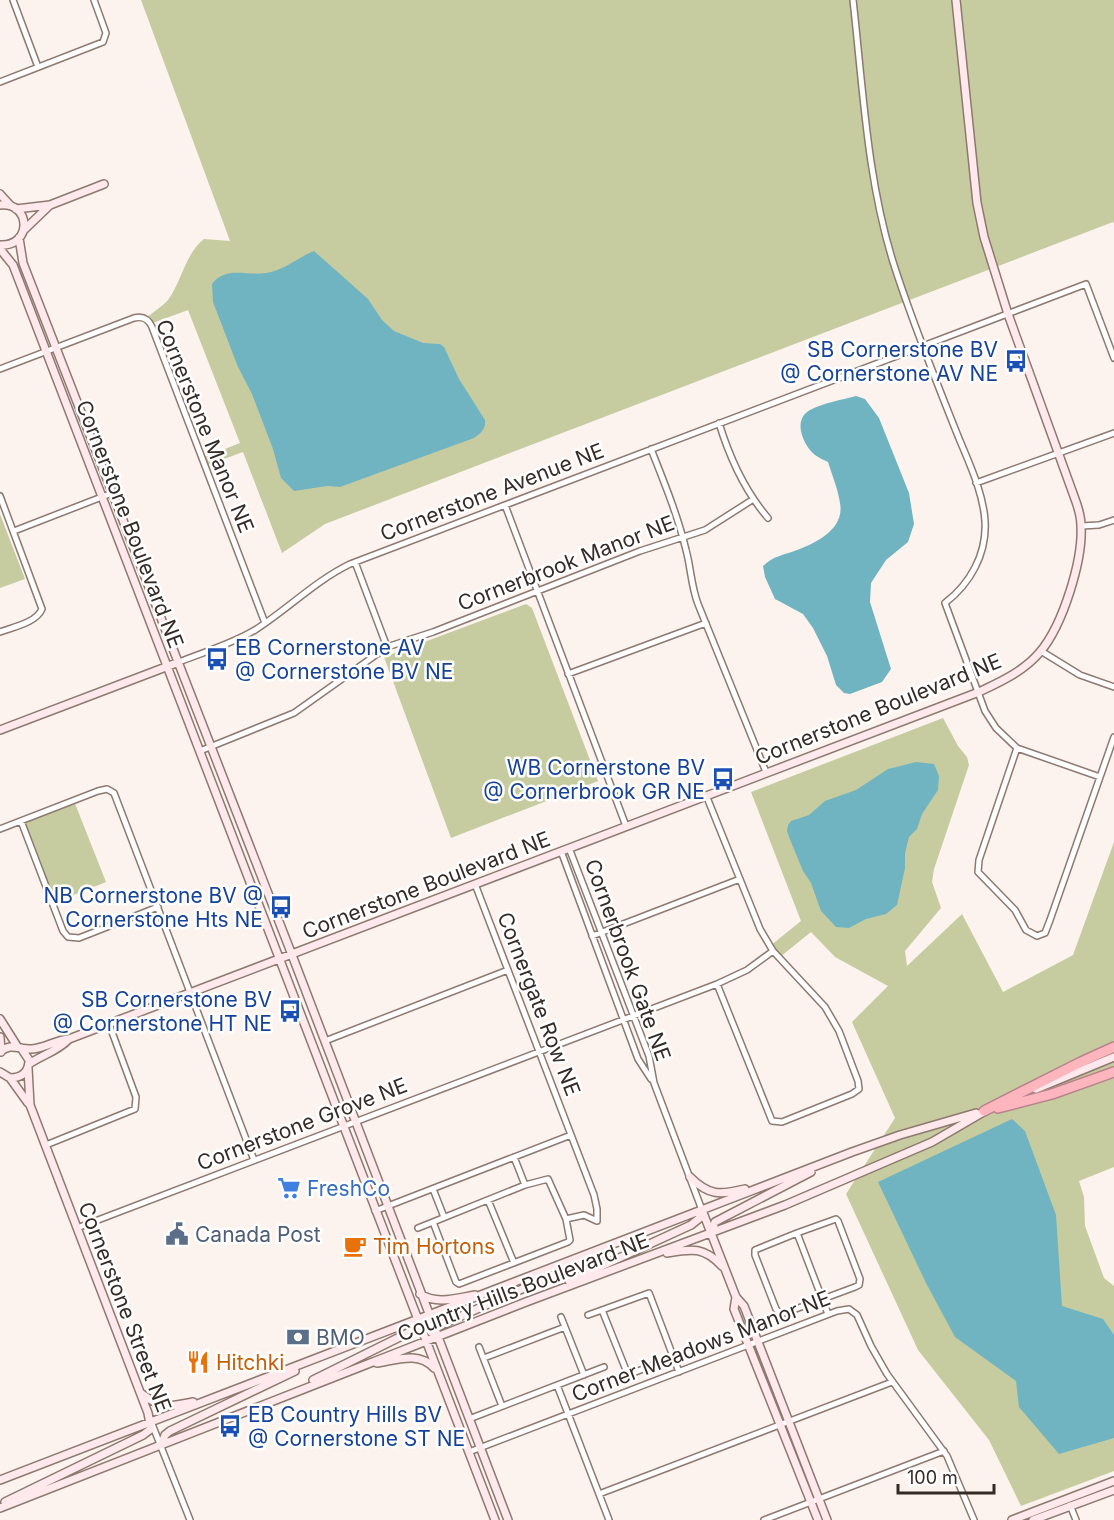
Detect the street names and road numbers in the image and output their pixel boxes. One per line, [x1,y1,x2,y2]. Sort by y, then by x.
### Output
street label: Cornerstone Manor NE [151,316,259,536]
street label: Cornerstone Boulevard NE [71,396,189,652]
street label: Cornerstone Avenue NE [377,438,607,546]
street label: Cornerbrook Manor NE [454,510,678,616]
street label: Cornerstone Boulevard NE [751,648,1005,770]
street label: Cornerstone Boulevard NE [298,826,554,944]
street label: Cornerbrook Gate NE [580,856,676,1064]
street label: Cornergate Row NE [492,909,586,1099]
street label: Cornerstone Grove NE [193,1072,411,1176]
street label: Cornerstone Street NE [73,1198,177,1416]
street label: Country Hills Boulevard NE [394,1227,652,1347]
street label: Corner Meadows Manor NE [568,1285,834,1407]

